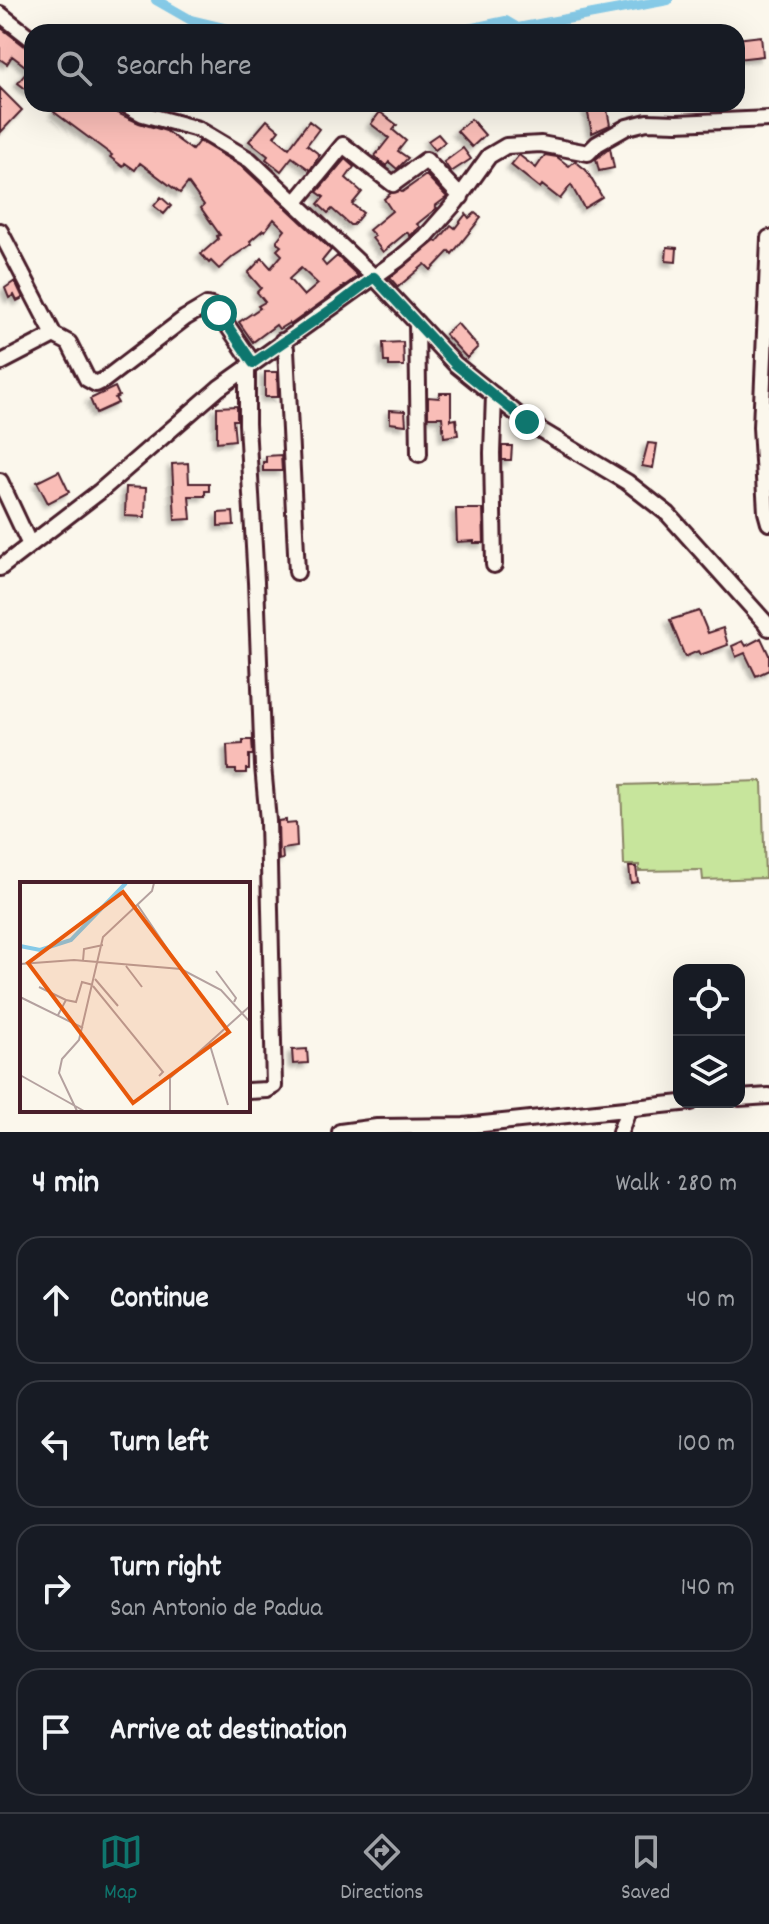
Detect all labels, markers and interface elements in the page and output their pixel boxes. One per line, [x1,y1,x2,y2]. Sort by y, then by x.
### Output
search box [24,24,745,112]
icon: search [52,46,96,90]
text: Search here [116,47,252,90]
route start [201,295,237,331]
route end [509,404,545,440]
inset map [20,882,250,1112]
map controls [673,964,745,1108]
button: locate [673,964,745,1036]
button: layers [673,1036,745,1108]
text: 4 min [32,1160,99,1209]
text: Walk · 280 m [615,1166,737,1203]
icon: ahead [34,1278,78,1322]
text: Continue [110,1279,209,1322]
text: 40 m [686,1282,735,1319]
icon: left [34,1422,78,1466]
text: Turn left [110,1423,209,1466]
text: 100 m [677,1426,735,1463]
text: Turn right [110,1548,221,1591]
icon: right [34,1566,78,1610]
text: 140 m [681,1570,735,1607]
text: San Antonio de Padua [110,1591,322,1628]
icon: arrive [34,1710,78,1754]
text: Arrive at destination [110,1711,347,1754]
tab: Map [99,1830,143,1909]
tab: Directions [340,1830,424,1909]
tab: Saved [621,1830,670,1909]

